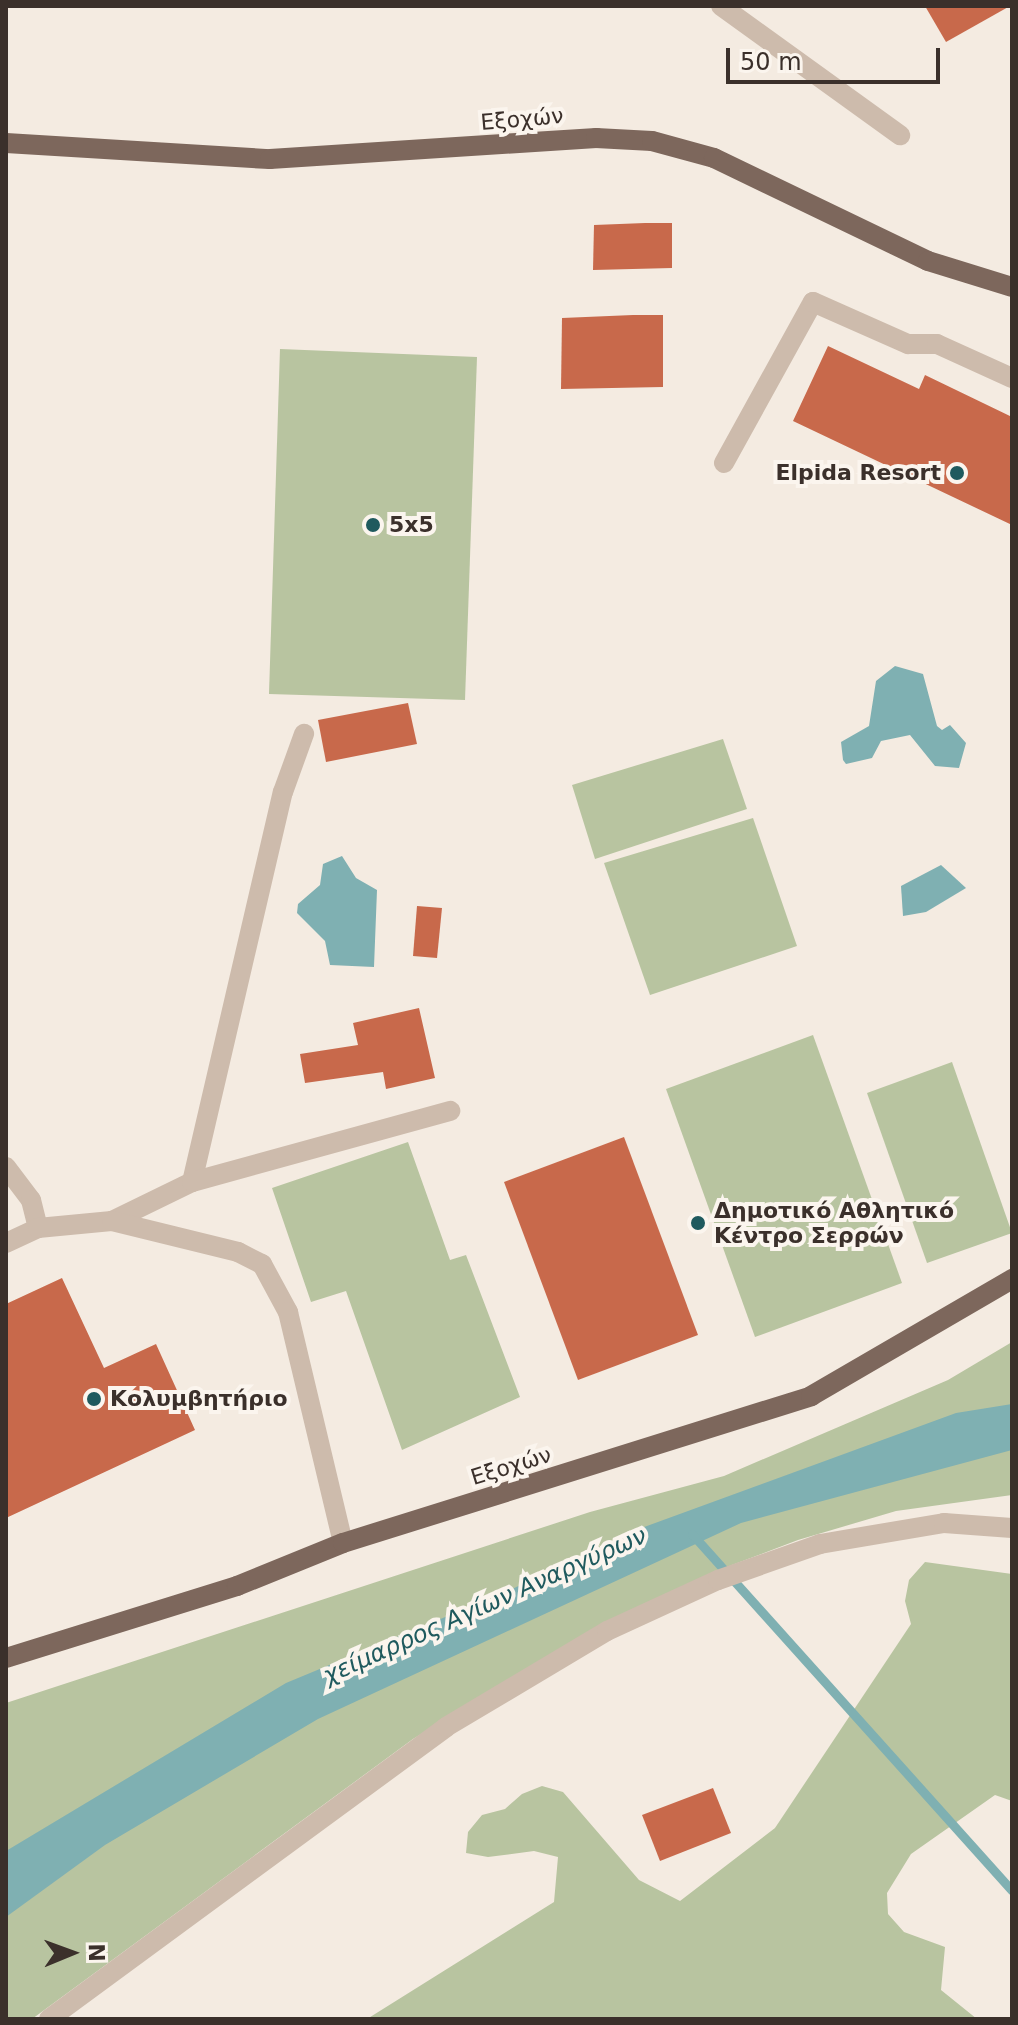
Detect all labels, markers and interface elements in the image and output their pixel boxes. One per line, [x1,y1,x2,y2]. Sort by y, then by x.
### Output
scale bar [730,32,944,82]
text: 50 m [740,48,802,76]
street label: Εξοχών [479,102,565,136]
place label: Elpida Resort [775,460,941,486]
marker: Elpida Resort [948,464,966,482]
place label: 5x5 [389,512,434,538]
marker: 5x5 [364,516,382,534]
place label: Δημοτικό Αθλητικό Κέντρο Σερρών [714,1197,954,1248]
marker: Δημοτικό Αθλητικό Κέντρο Σερρών [689,1214,707,1232]
place label: Κολυμβητήριο [110,1386,288,1412]
marker: Κολυμβητήριο [85,1390,103,1408]
street label: Εξοχών [467,1441,555,1491]
water label: χείμαρρος Αγίων Αναργύρων [319,1521,651,1691]
north arrow [32,1913,112,1993]
text: N [84,1943,109,1962]

